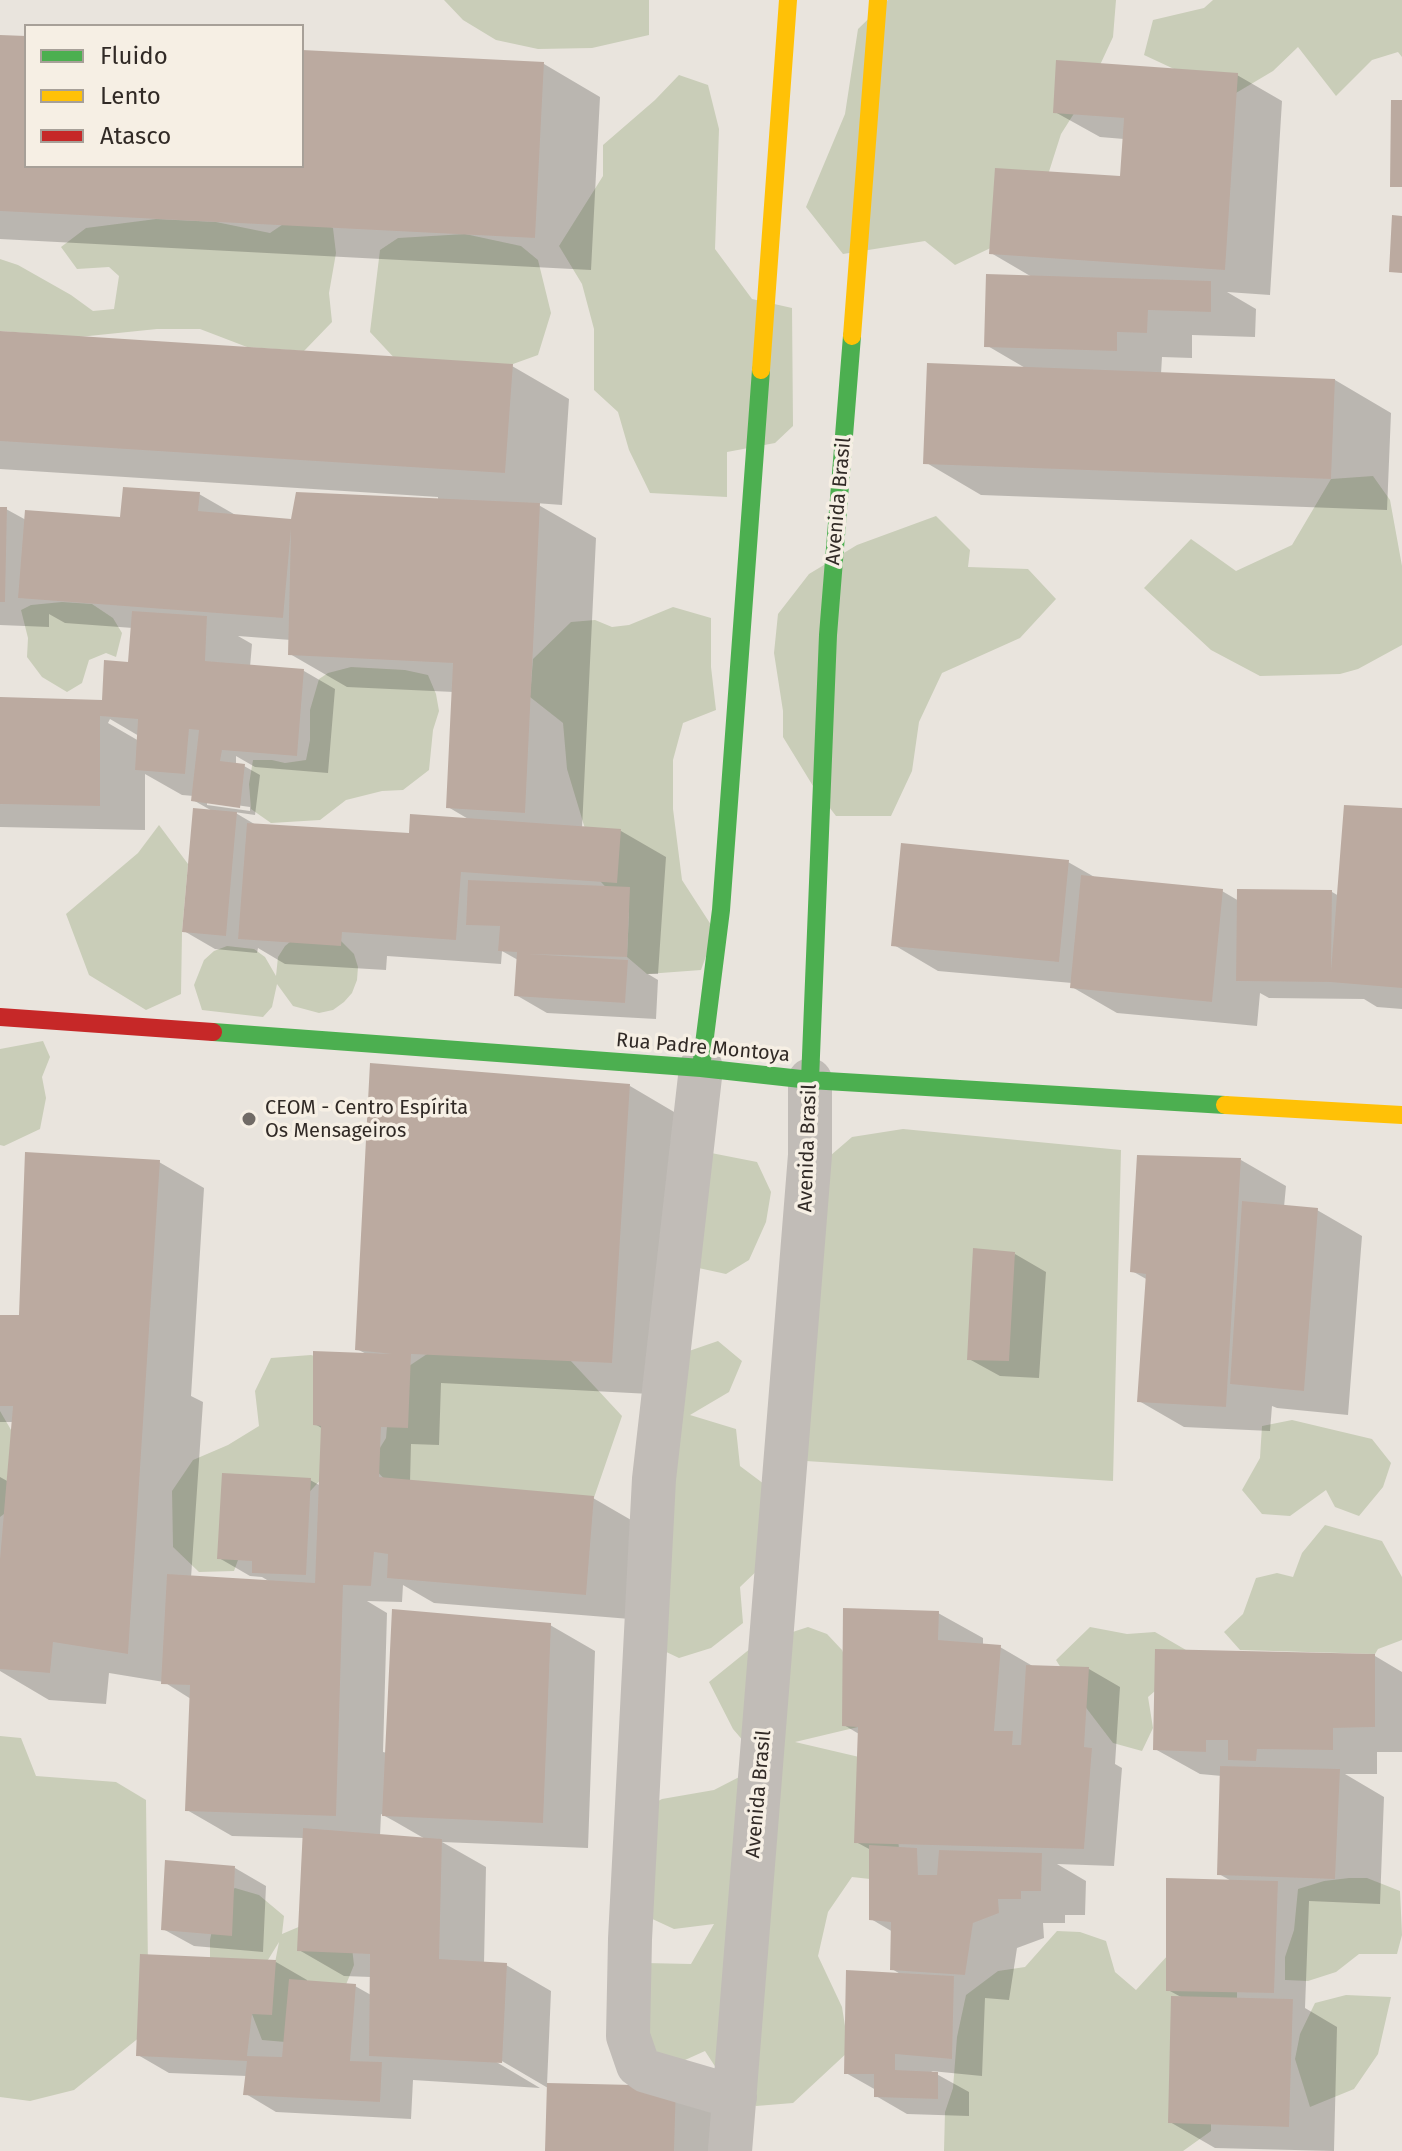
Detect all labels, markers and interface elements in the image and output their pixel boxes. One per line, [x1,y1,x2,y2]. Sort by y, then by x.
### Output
legend [24,24,304,168]
text: Fluido [100,42,168,70]
text: Lento [100,82,161,110]
text: Atasco [100,122,171,150]
street label: Avenida Brasil [821,436,857,566]
street label: Rua Padre Montoya [615,1028,791,1068]
street label: Avenida Brasil [794,1083,822,1213]
place label: CEOM - Centro Espírita Os Mensageiros [265,1096,468,1143]
marker: CEOM - Centro Espírita Os Mensageiros [240,1110,258,1128]
street label: Avenida Brasil [741,1729,777,1859]

